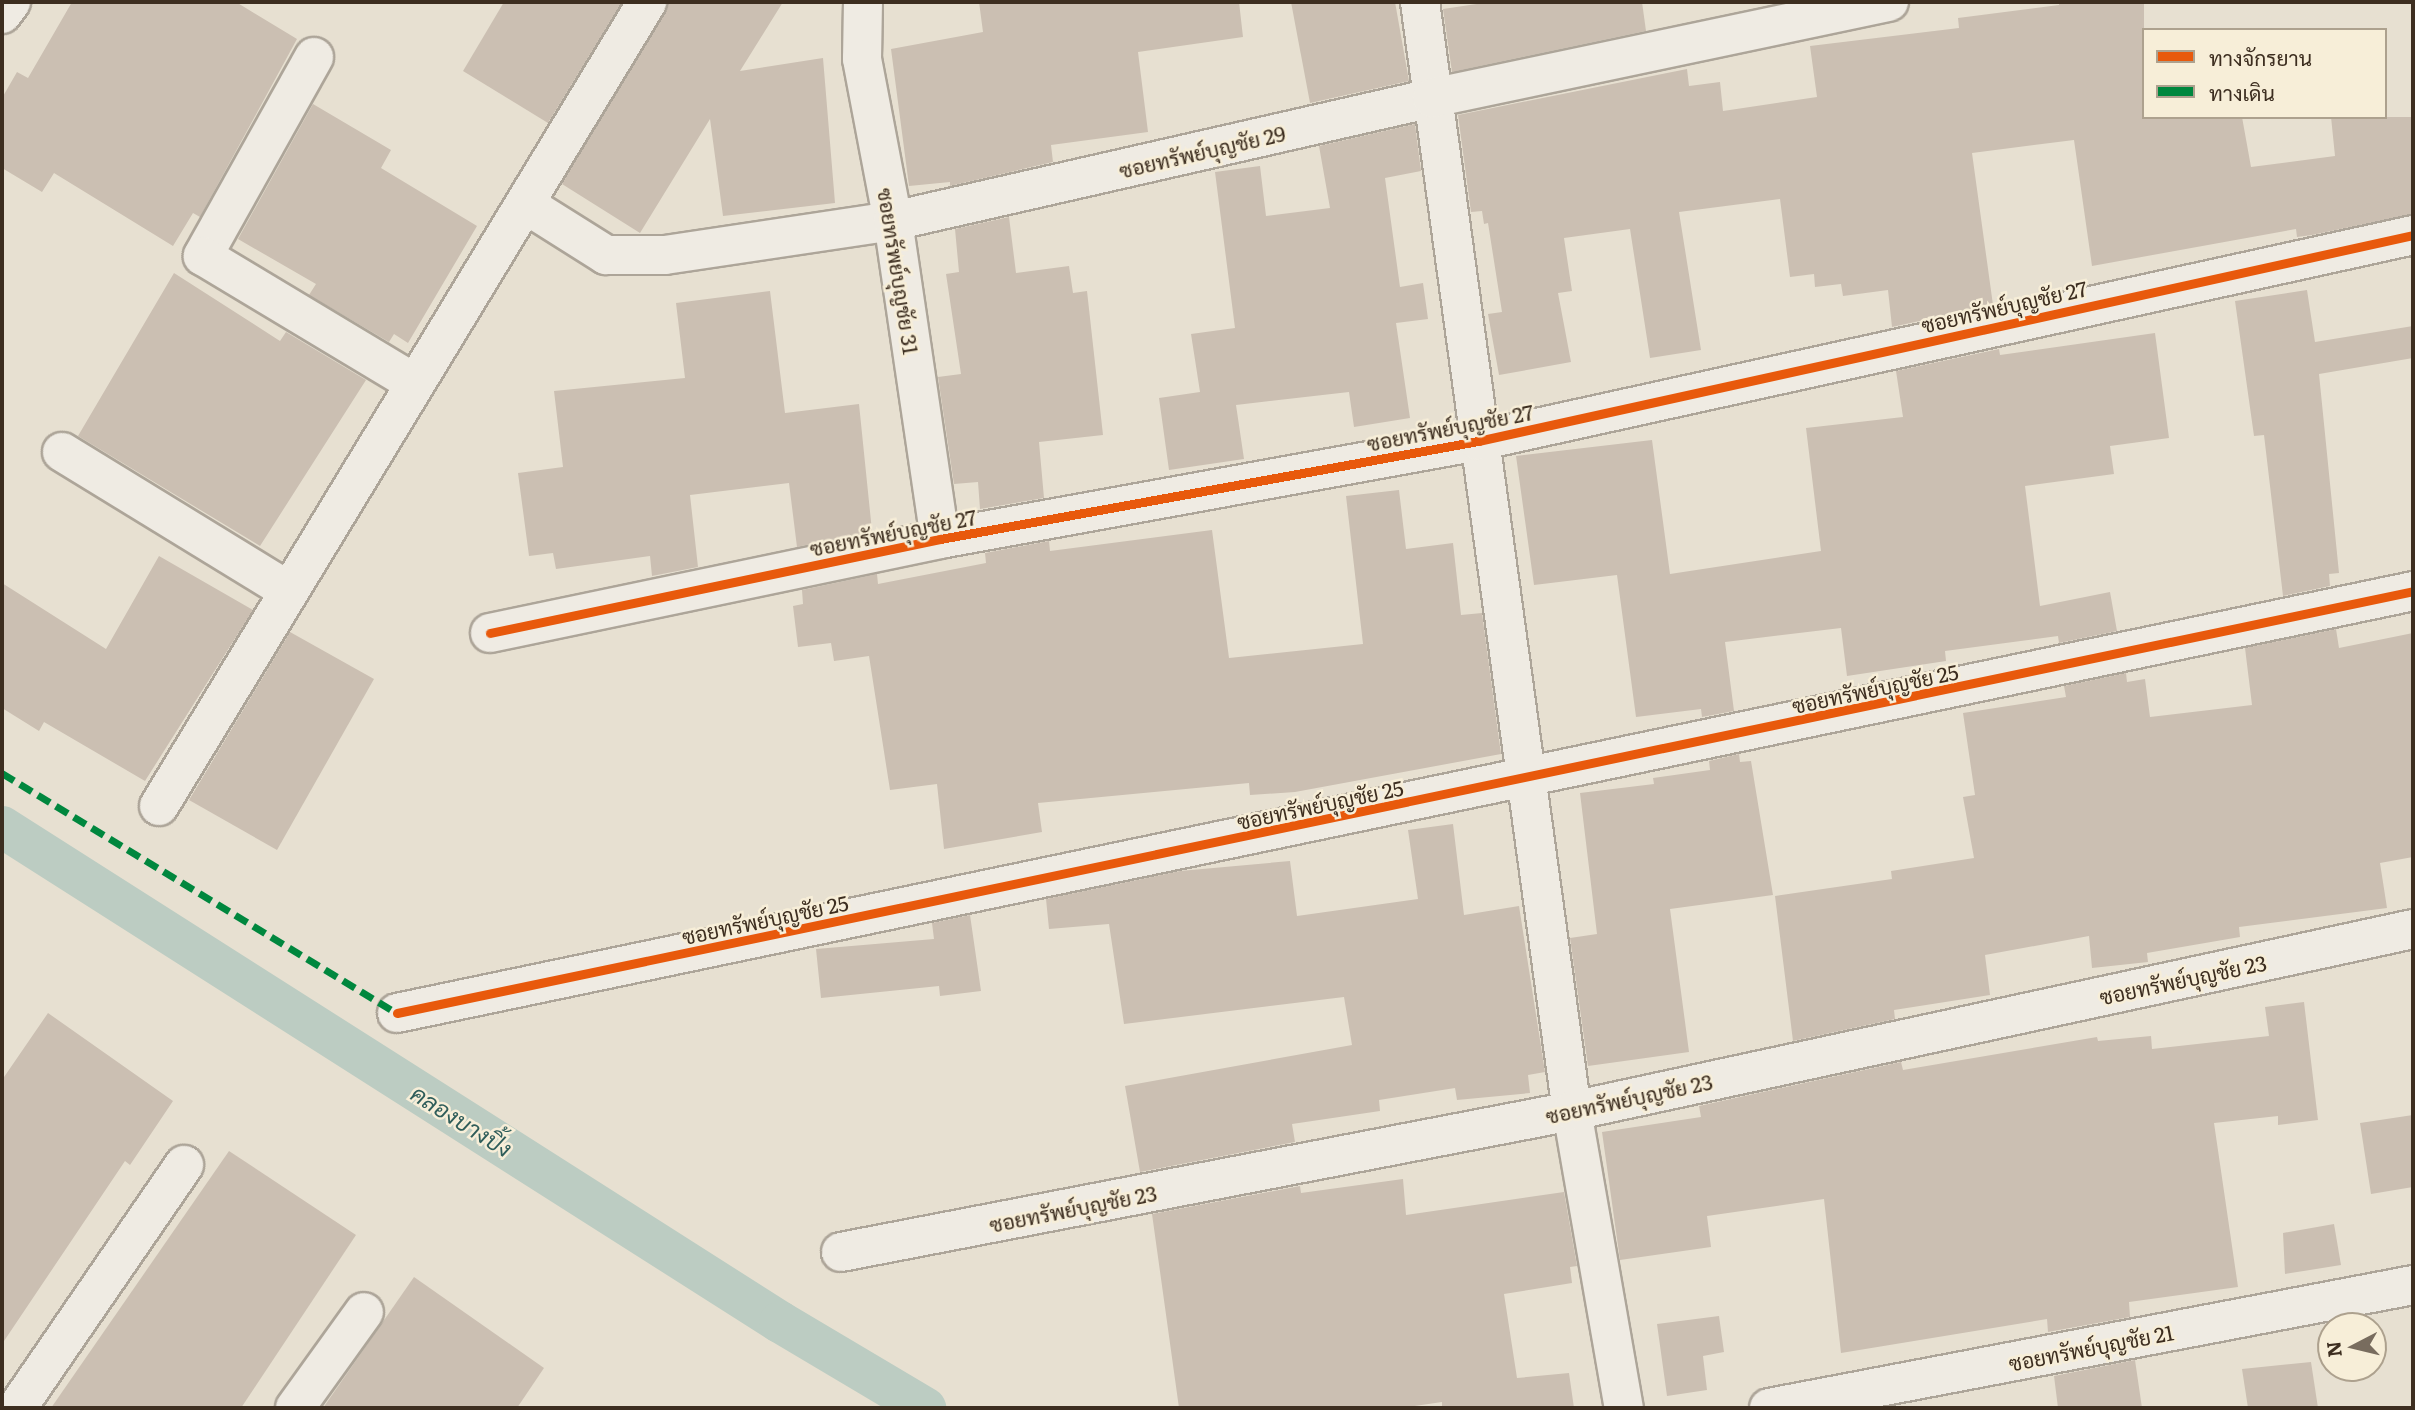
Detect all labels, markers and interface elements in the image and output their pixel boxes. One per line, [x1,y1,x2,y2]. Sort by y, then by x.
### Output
legend [2142,28,2387,119]
text: ทางจักรยาน [2209,41,2312,72]
text: ทางเดิน [2209,76,2275,107]
street label: ซอยทรัพย์บุญชัย 29 [1116,120,1288,182]
street label: ซอยทรัพย์บุญชัย 31 [873,186,925,356]
street label: ซอยทรัพย์บุญชัย 27 [1919,275,2089,337]
street label: ซอยทรัพย์บุญชัย 27 [1364,398,1536,456]
street label: ซอยทรัพย์บุญชัย 27 [807,503,979,561]
street label: ซอยทรัพย์บุญชัย 25 [1789,658,1961,718]
street label: ซอยทรัพย์บุญชัย 25 [1234,774,1406,834]
street label: ซอยทรัพย์บุญชัย 25 [679,889,851,949]
street label: ซอยทรัพย์บุญชัย 23 [2097,949,2269,1009]
street label: ซอยทรัพย์บุญชัย 23 [1543,1068,1715,1128]
water label: คลองบางปิ้ง [407,1078,517,1162]
street label: ซอยทรัพย์บุญชัย 23 [987,1179,1159,1237]
north arrow [2317,1312,2387,1382]
street label: ซอยทรัพย์บุญชัย 21 [2006,1319,2176,1375]
text: N [2318,1340,2348,1359]

